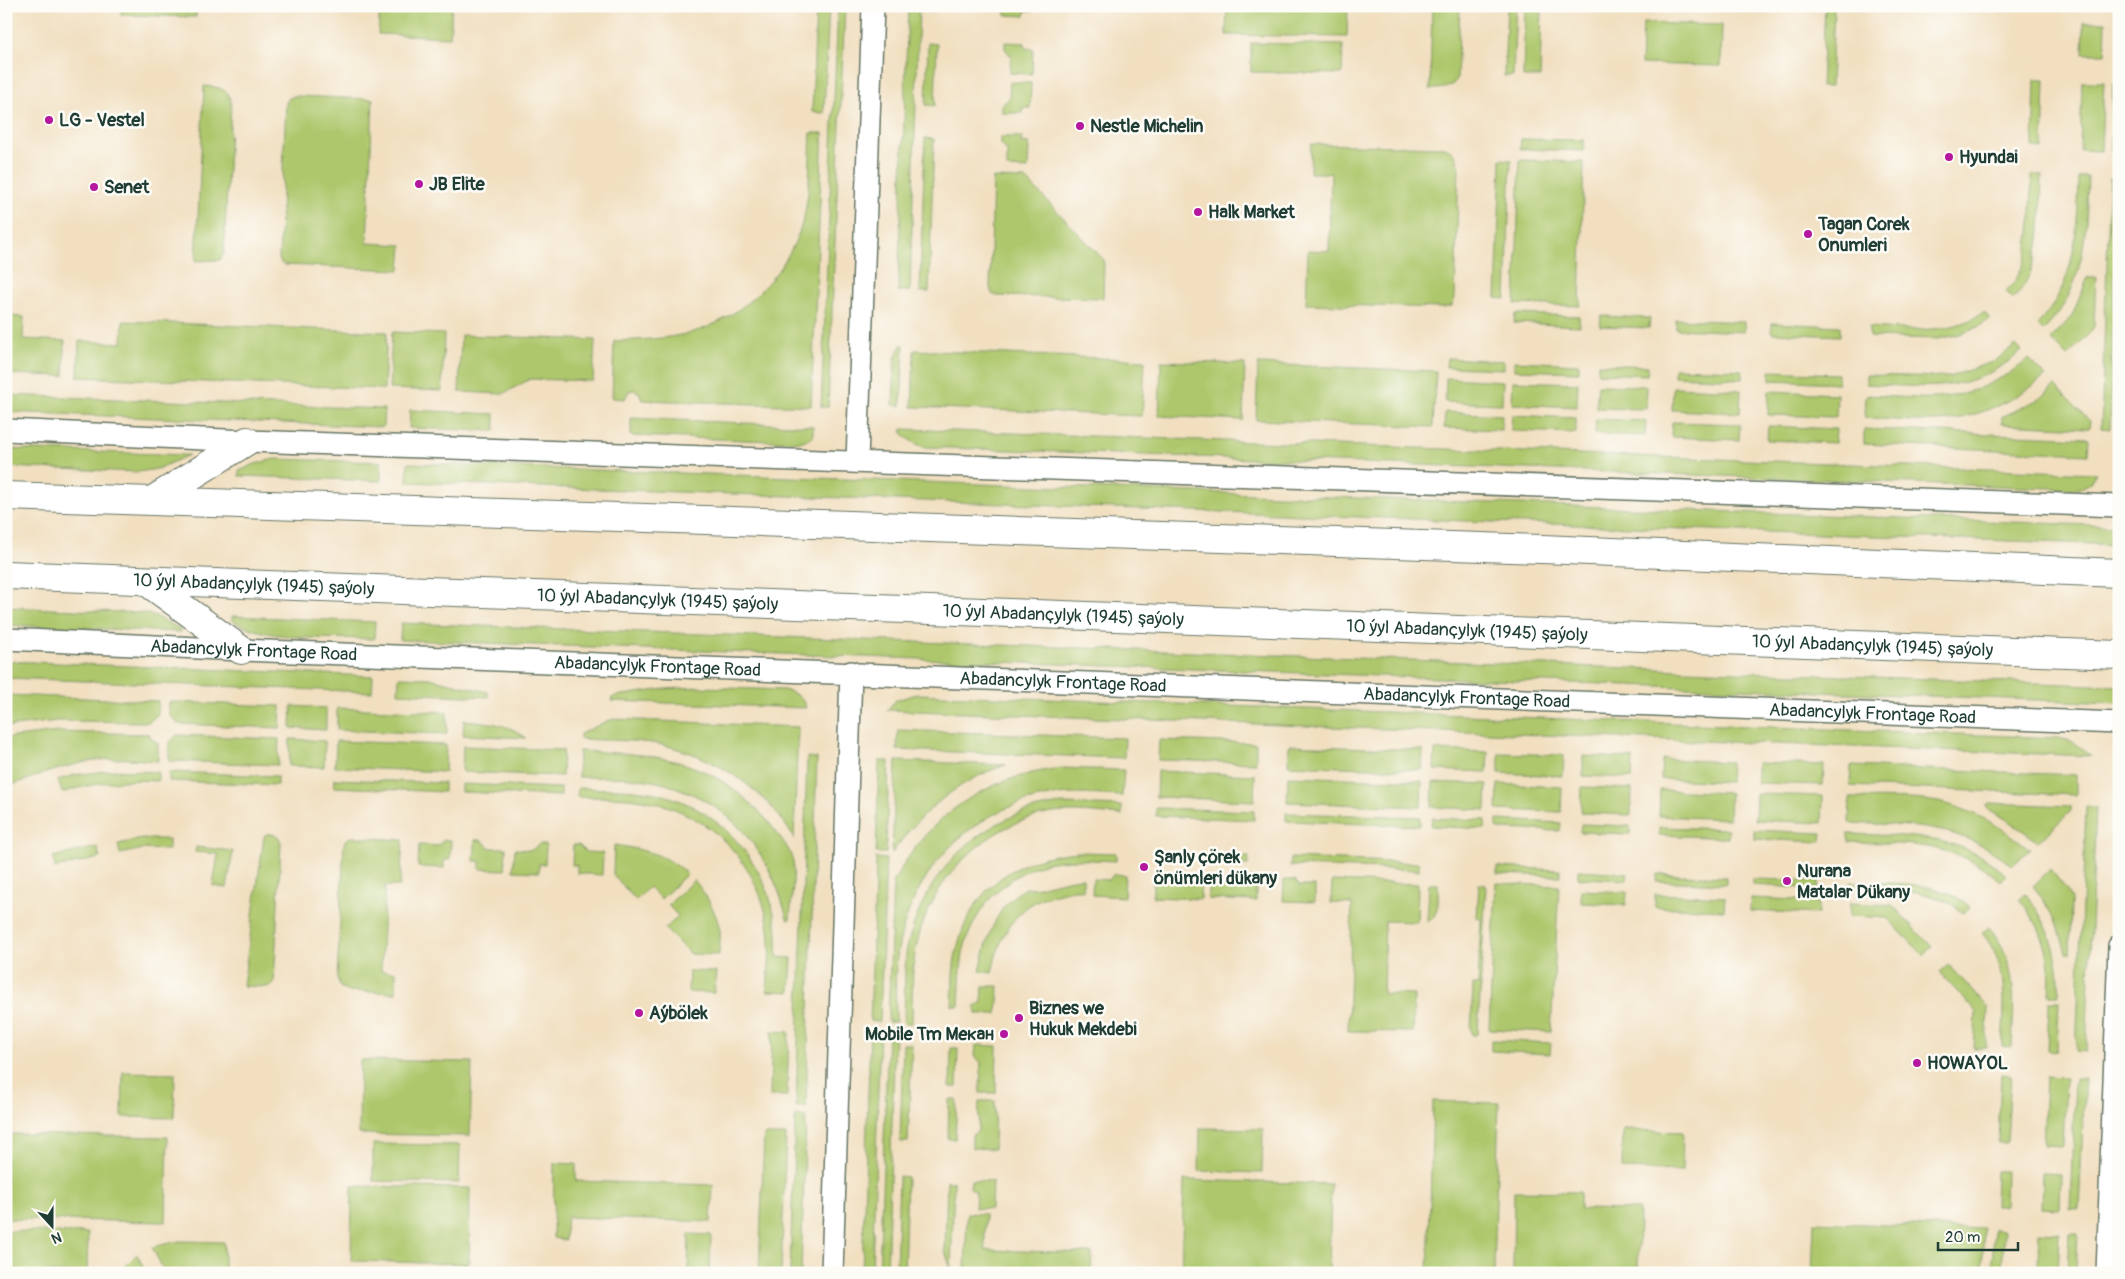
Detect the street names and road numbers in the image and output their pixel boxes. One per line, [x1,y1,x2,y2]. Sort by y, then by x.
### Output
street label: 10 ýyl Abadançylyk (1945) şaýoly [133,569,375,601]
street label: 10 ýyl Abadançylyk (1945) şaýoly [536,584,779,616]
street label: 10 ýyl Abadançylyk (1945) şaýoly [942,599,1185,632]
street label: 10 ýyl Abadançylyk (1945) şaýoly [1346,615,1588,647]
street label: 10 ýyl Abadançylyk (1945) şaýoly [1752,630,1994,662]
street label: Abadancylyk Frontage Road [150,635,358,667]
street label: Abadancylyk Frontage Road [553,651,761,682]
street label: Abadancylyk Frontage Road [959,667,1167,698]
street label: Abadancylyk Frontage Road [1363,683,1571,714]
street label: Abadancylyk Frontage Road [1768,698,1976,729]

